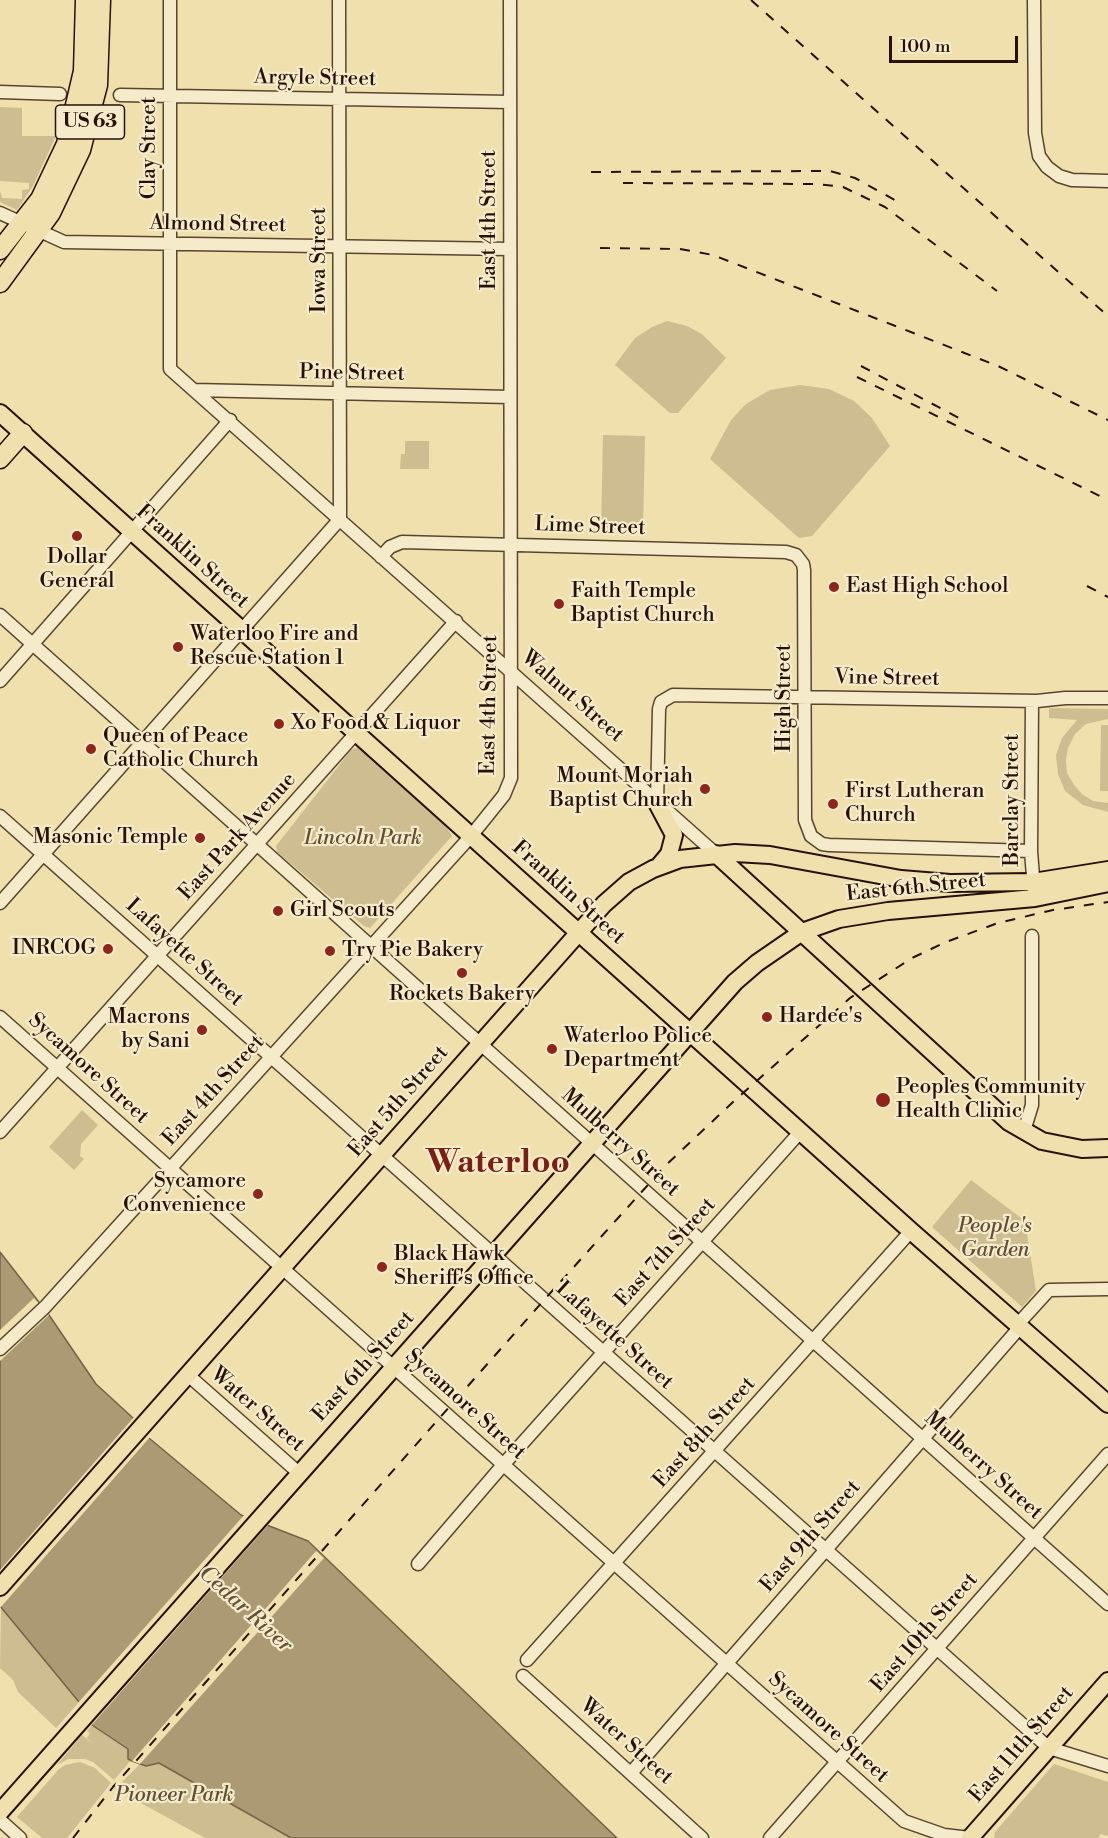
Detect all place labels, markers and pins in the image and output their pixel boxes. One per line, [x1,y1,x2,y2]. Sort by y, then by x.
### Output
marker: Dollar General [70,529,84,543]
place label: Dollar General [39,545,115,595]
place label: East High School [846,574,1009,600]
place label: Faith Temple Baptist Church [571,579,715,629]
marker: East High School [827,580,841,594]
marker: Faith Temple Baptist Church [552,597,566,611]
place label: Waterloo Fire and Rescue Station 1 [190,622,358,672]
marker: Waterloo Fire and Rescue Station 1 [171,640,185,654]
place label: Xo Food & Liquor [291,711,461,737]
marker: Xo Food & Liquor [272,717,286,731]
place label: Queen of Peace Catholic Church [103,724,259,774]
marker: Queen of Peace Catholic Church [84,742,98,756]
place label: Mount Moriah Baptist Church [549,764,693,814]
place label: First Lutheran Church [845,779,985,829]
marker: Mount Moriah Baptist Church [698,782,712,796]
marker: First Lutheran Church [826,797,840,811]
place label: Masonic Temple [33,825,188,851]
marker: Masonic Temple [193,831,207,845]
place label: Girl Scouts [290,898,395,924]
marker: Girl Scouts [271,904,285,918]
place label: INRCOG [12,936,96,962]
place label: Try Pie Bakery [342,938,483,964]
marker: INRCOG [101,942,115,956]
marker: Try Pie Bakery [323,944,337,958]
marker: Rockets Bakery [455,966,469,980]
place label: Rockets Bakery [389,982,535,1008]
place label: Hardee's [779,1004,862,1030]
place label: Macrons by Sani [108,1005,190,1055]
marker: Hardee's [760,1010,774,1024]
marker: Macrons by Sani [195,1023,209,1037]
place label: Waterloo Police Department [564,1024,712,1074]
marker: Waterloo Police Department [545,1042,559,1056]
place label: Peoples Community Health Clinic [896,1075,1086,1125]
marker: Peoples Community Health Clinic [874,1091,892,1109]
place label: Sycamore Convenience [123,1169,246,1219]
marker: Sycamore Convenience [251,1187,265,1201]
place label: Black Hawk Sheriff's Office [394,1242,534,1292]
marker: Black Hawk Sheriff's Office [375,1260,389,1274]

